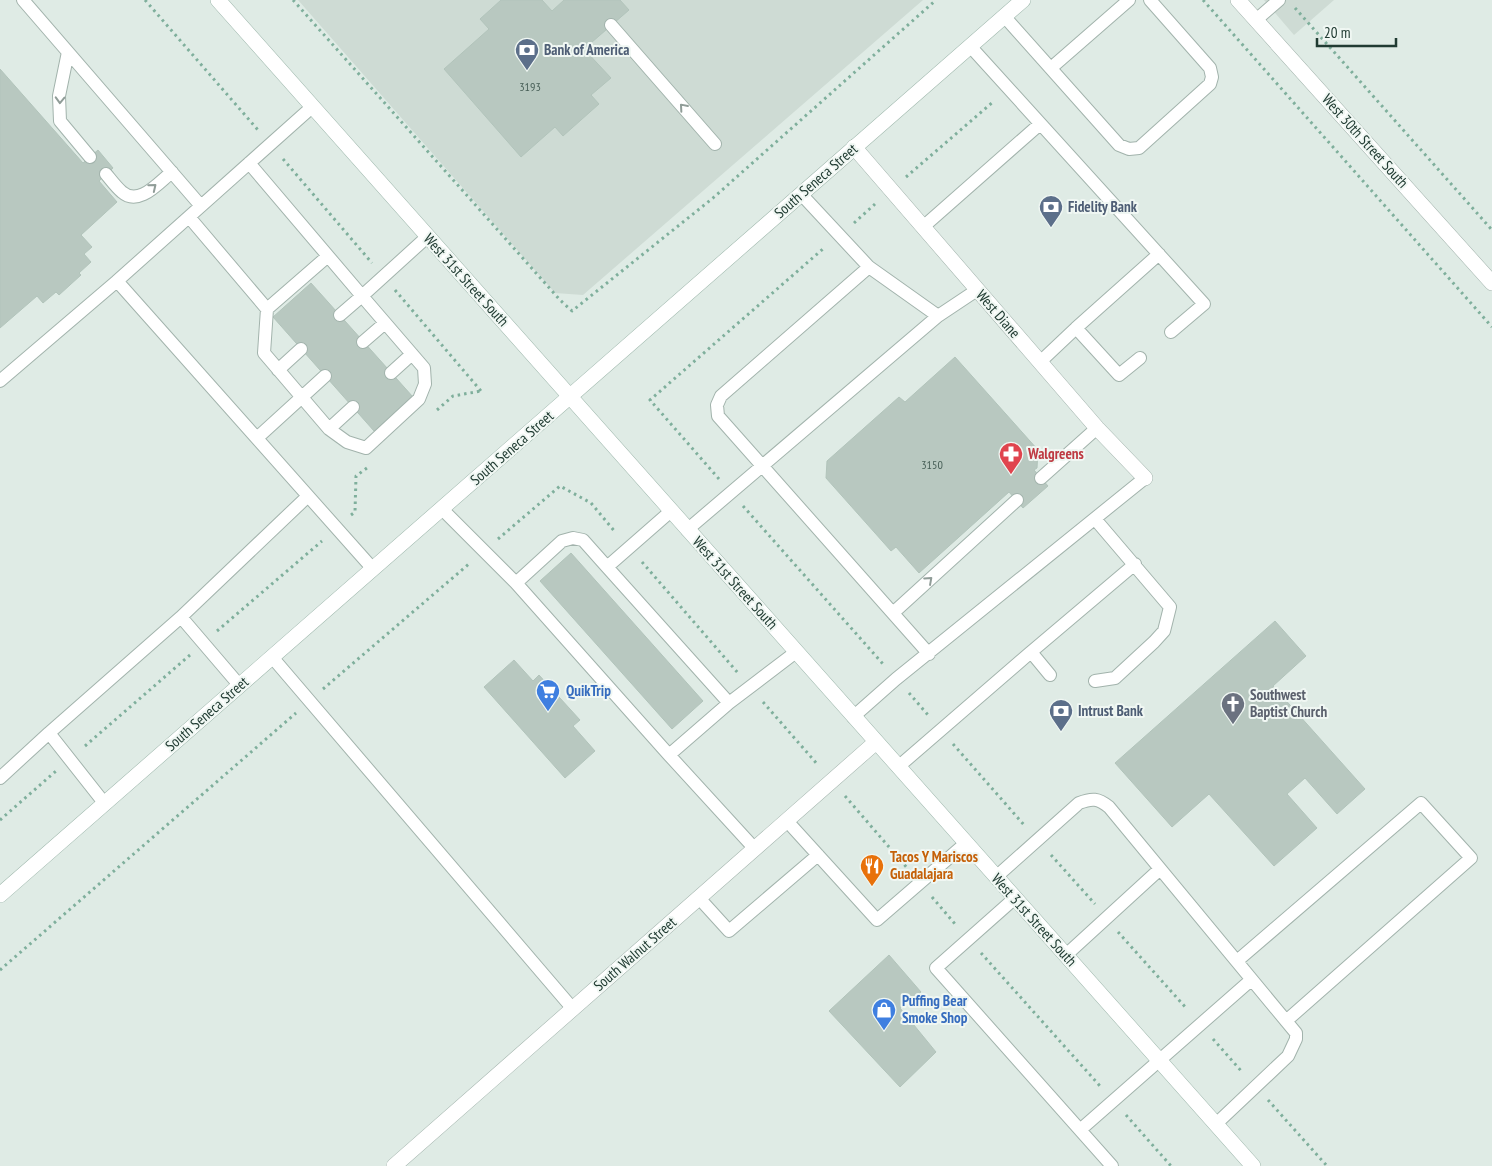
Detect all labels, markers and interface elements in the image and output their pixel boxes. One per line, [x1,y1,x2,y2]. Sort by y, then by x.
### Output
scale bar [1317,15,1396,47]
text: 20 m [1324,23,1350,42]
bank icon: Bank of America [514,37,540,71]
place label: Bank of America [544,40,629,59]
house number: 3193 [519,79,541,94]
street label: West 30th Street South [1318,90,1413,192]
one-way arrow [55,97,65,105]
one-way arrow [680,104,689,113]
street label: South Seneca Street [770,139,861,222]
one-way arrow [147,185,156,193]
bank icon: Fidelity Bank [1038,194,1064,228]
place label: Fidelity Bank [1068,197,1138,216]
street label: West 31st Street South [420,229,513,330]
street label: West Diane [972,286,1025,342]
street label: South Seneca Street [466,406,557,489]
pharmacy icon: Walgreens [998,441,1024,475]
place label: Walgreens [1027,444,1084,463]
house number: 3150 [921,457,943,472]
street label: West 31st Street South [689,532,782,633]
one-way arrow [924,577,933,586]
street label: South Seneca Street [161,672,252,755]
supermarket icon: QuikTrip [535,678,561,712]
place label: QuikTrip [566,681,611,700]
place label: Southwest Baptist Church [1250,685,1327,721]
church icon: Southwest Baptist Church [1220,691,1246,725]
bank icon: Intrust Bank [1048,698,1074,732]
place label: Intrust Bank [1078,701,1144,720]
place label: Tacos Y Mariscos Guadalajara [890,847,978,883]
restaurant icon: Tacos Y Mariscos Guadalajara [859,853,885,887]
street label: West 31st Street South [988,869,1081,970]
street label: South Walnut Street [589,912,680,995]
place label: Puffing Bear Smoke Shop [902,991,968,1027]
shop icon: Puffing Bear Smoke Shop [871,997,897,1031]

